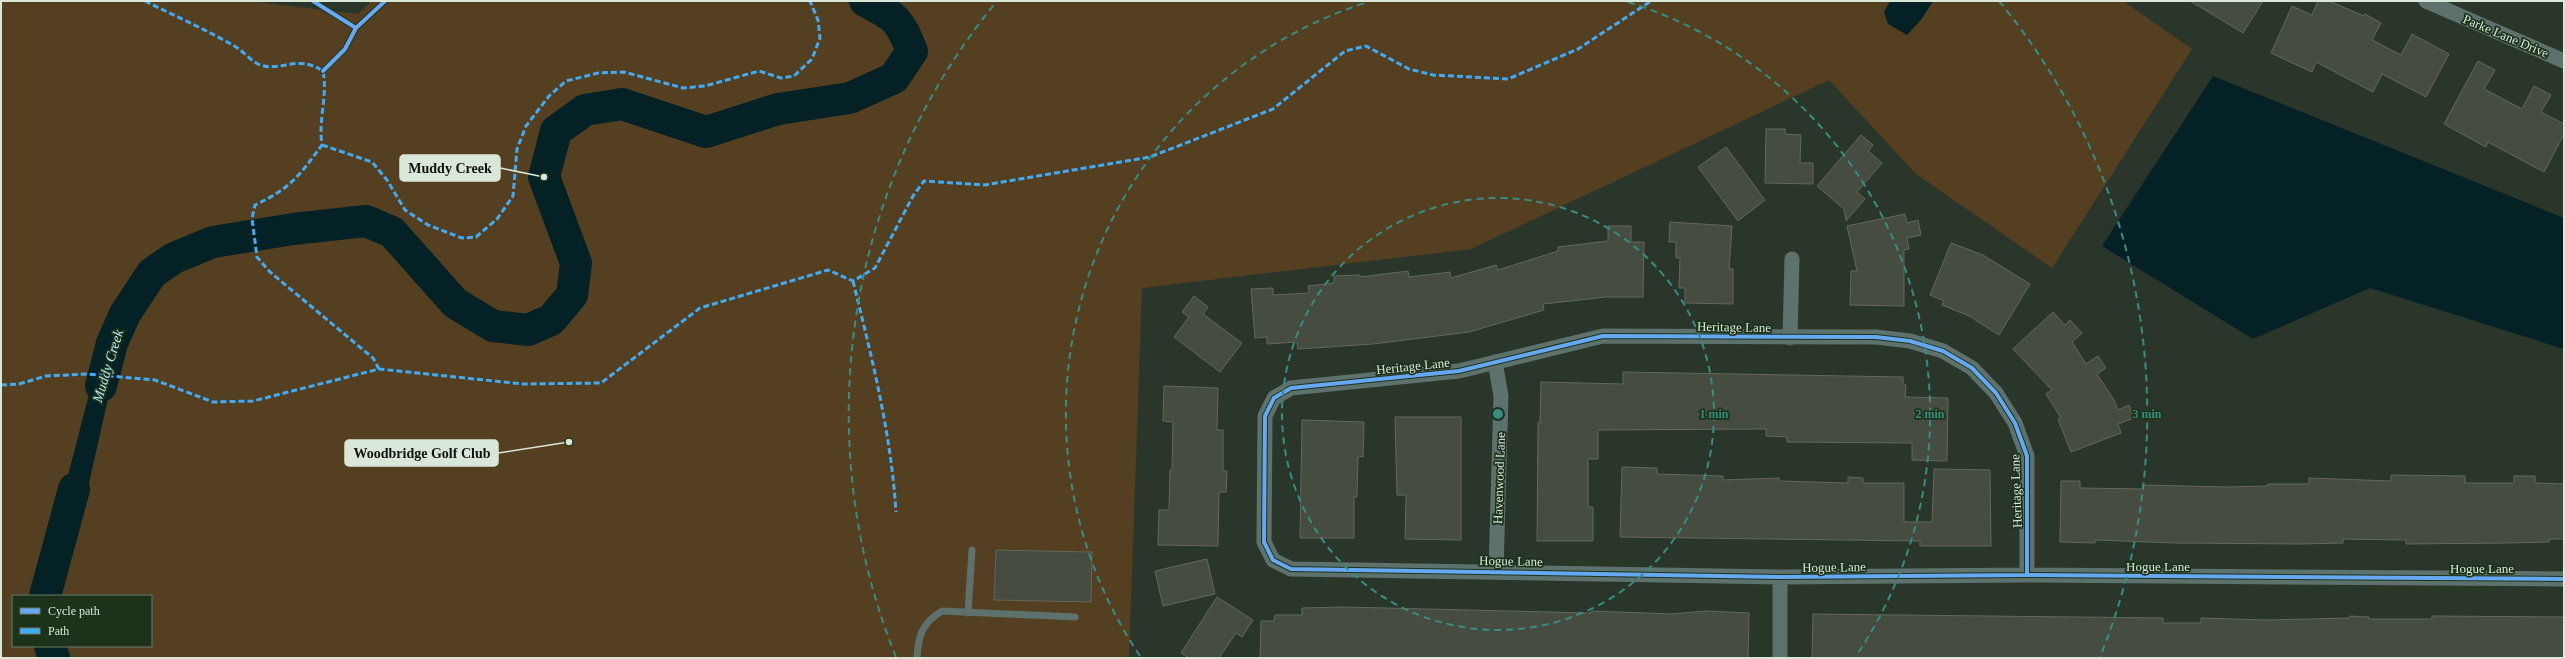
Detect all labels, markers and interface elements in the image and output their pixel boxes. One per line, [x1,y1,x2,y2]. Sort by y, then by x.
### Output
street label: Parke Lane Drive [2461,11,2551,61]
callout: Muddy Creek [400,155,500,181]
text: Muddy Creek [408,161,492,176]
street label: Heritage Lane [1697,319,1771,335]
water label: Muddy Creek [90,327,126,405]
street label: Heritage Lane [1375,355,1451,377]
centre of rings [1491,407,1505,421]
text: 1 min [1699,407,1729,421]
text: 2 min [1915,407,1945,421]
text: 3 min [2132,407,2162,421]
street label: Havenwood Lane [1490,432,1508,524]
callout: Woodbridge Golf Club [345,440,498,466]
text: Woodbridge Golf Club [354,446,491,461]
street label: Heritage Lane [2007,454,2025,528]
street label: Hogue Lane [1479,553,1543,569]
street label: Hogue Lane [1802,559,1866,575]
street label: Hogue Lane [2126,559,2190,574]
street label: Hogue Lane [2450,561,2514,576]
legend [12,595,152,647]
text: Cycle path [48,604,100,618]
text: Path [48,624,69,638]

